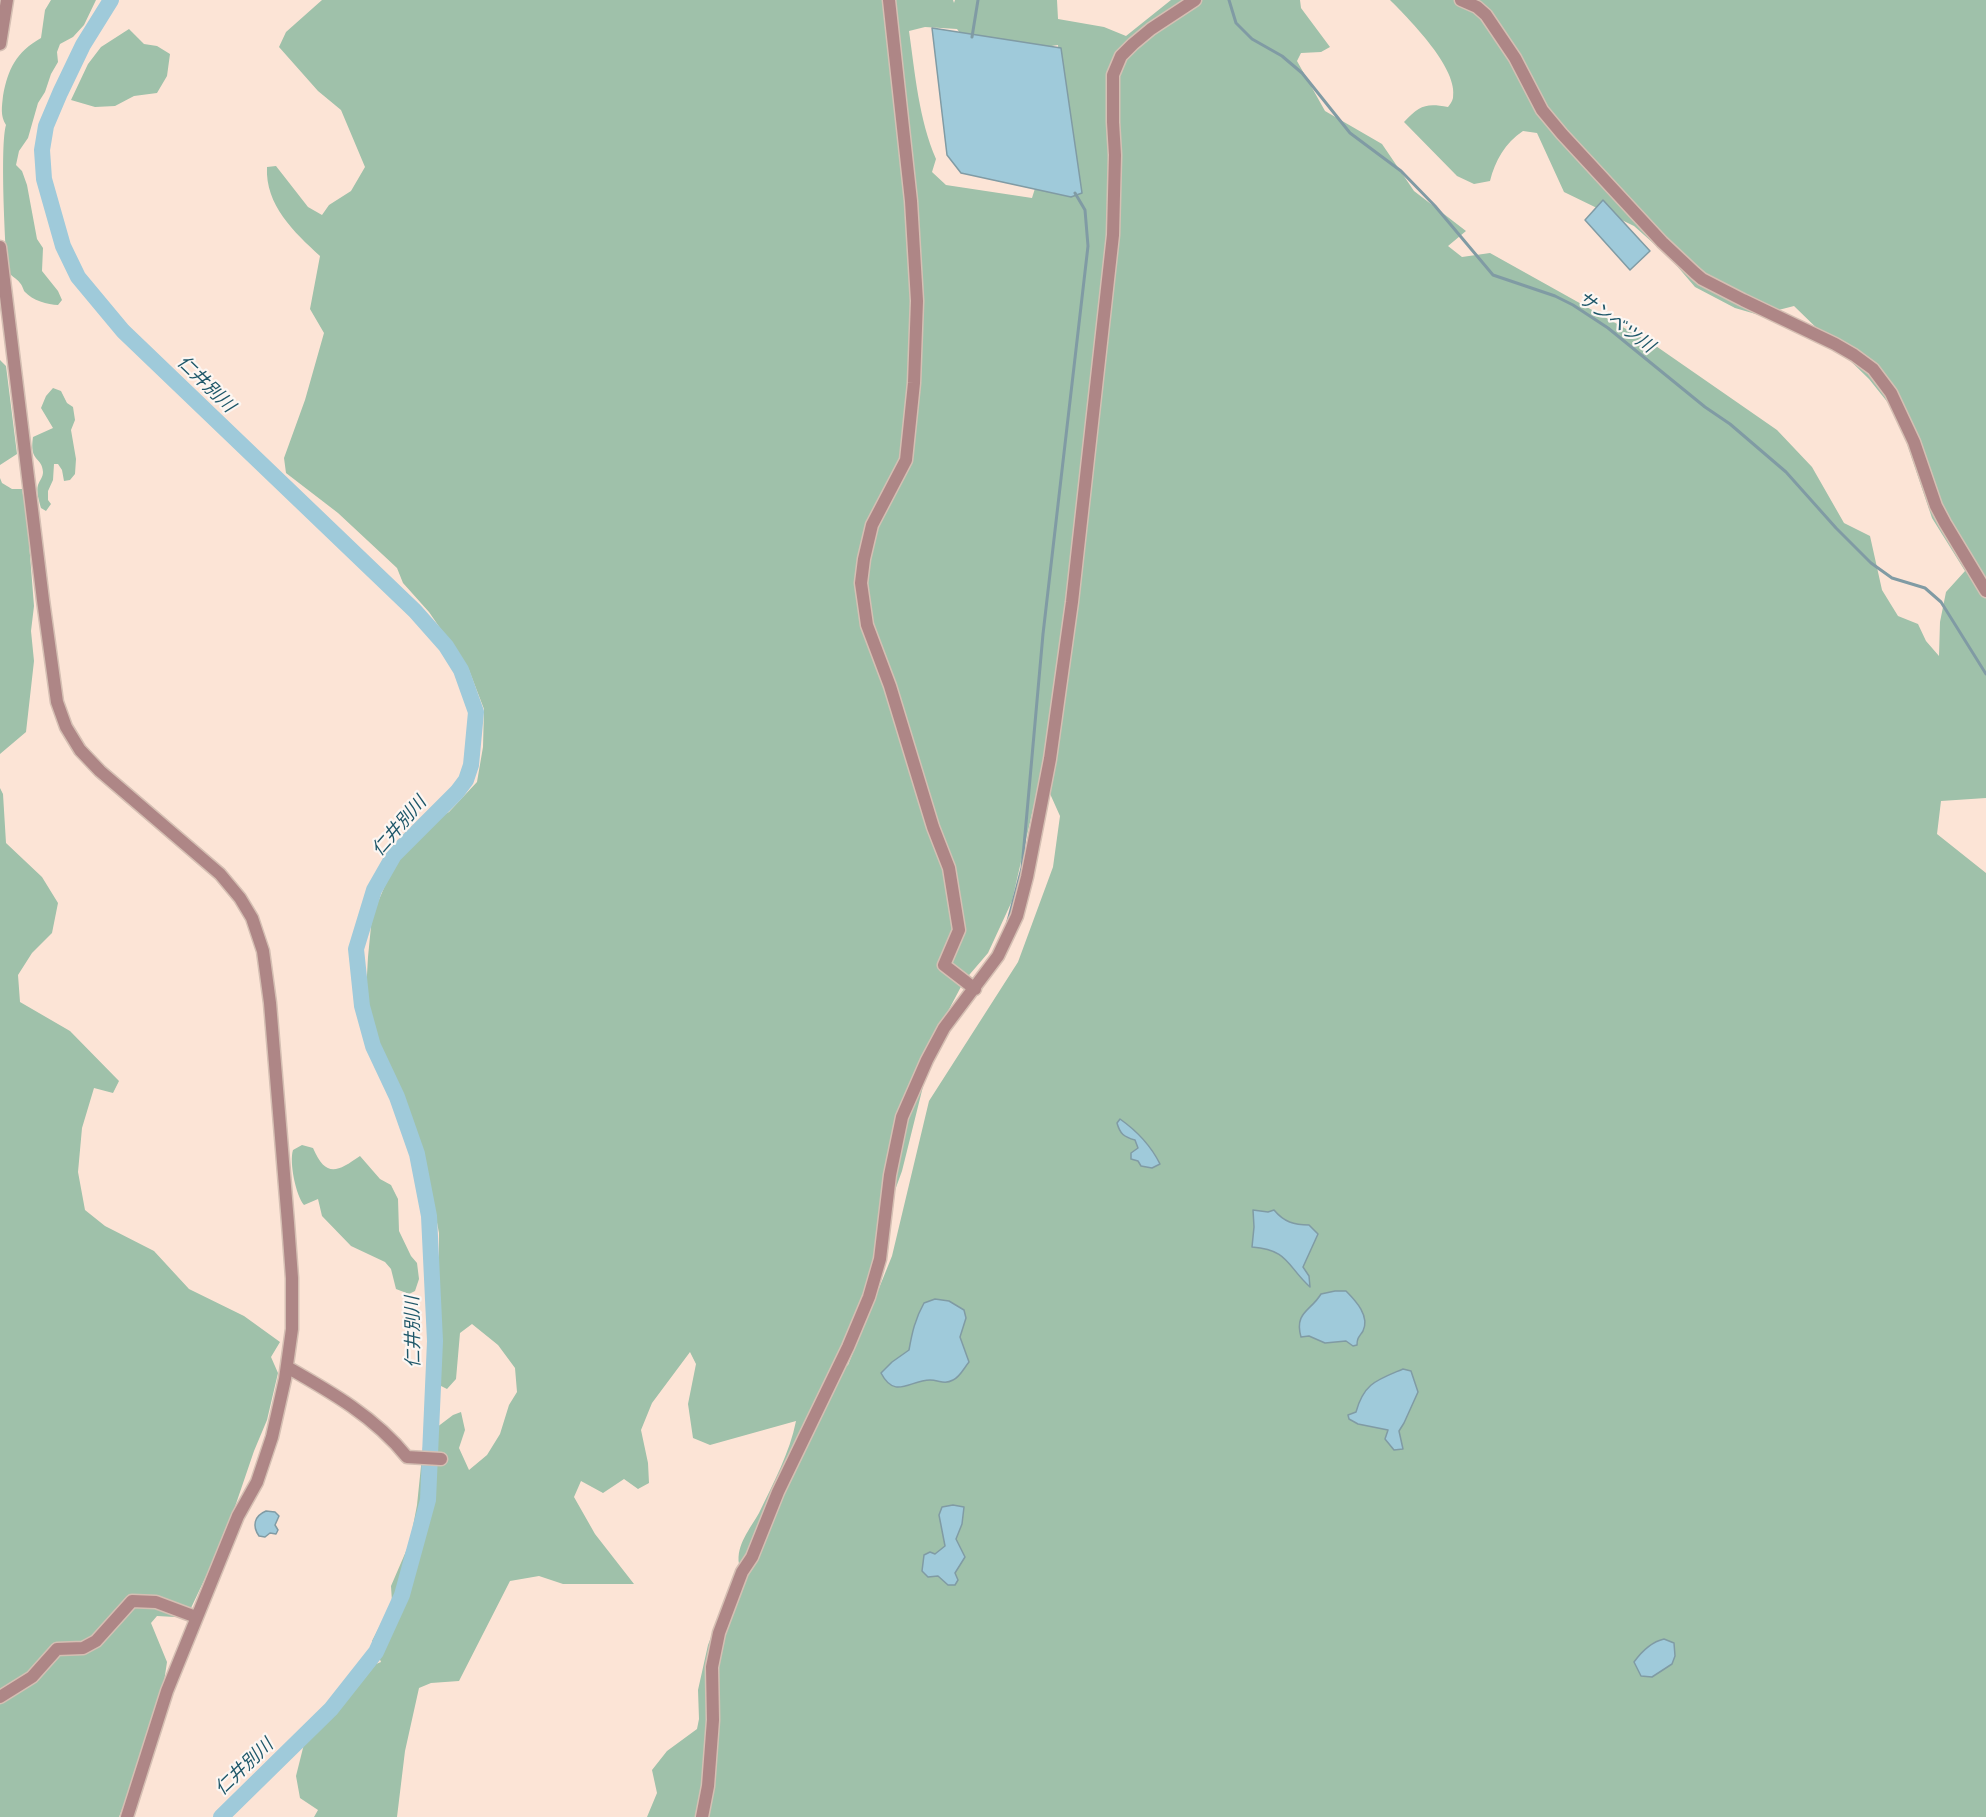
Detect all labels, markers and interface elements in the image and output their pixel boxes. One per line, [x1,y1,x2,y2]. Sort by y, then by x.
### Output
water label: サンベツ川 [1573,287,1659,357]
water label: 仁井別川 [173,351,239,417]
water label: 仁井別川 [367,792,431,860]
water label: 仁井別川 [402,1296,424,1368]
water label: 仁井別川 [211,1734,277,1800]

